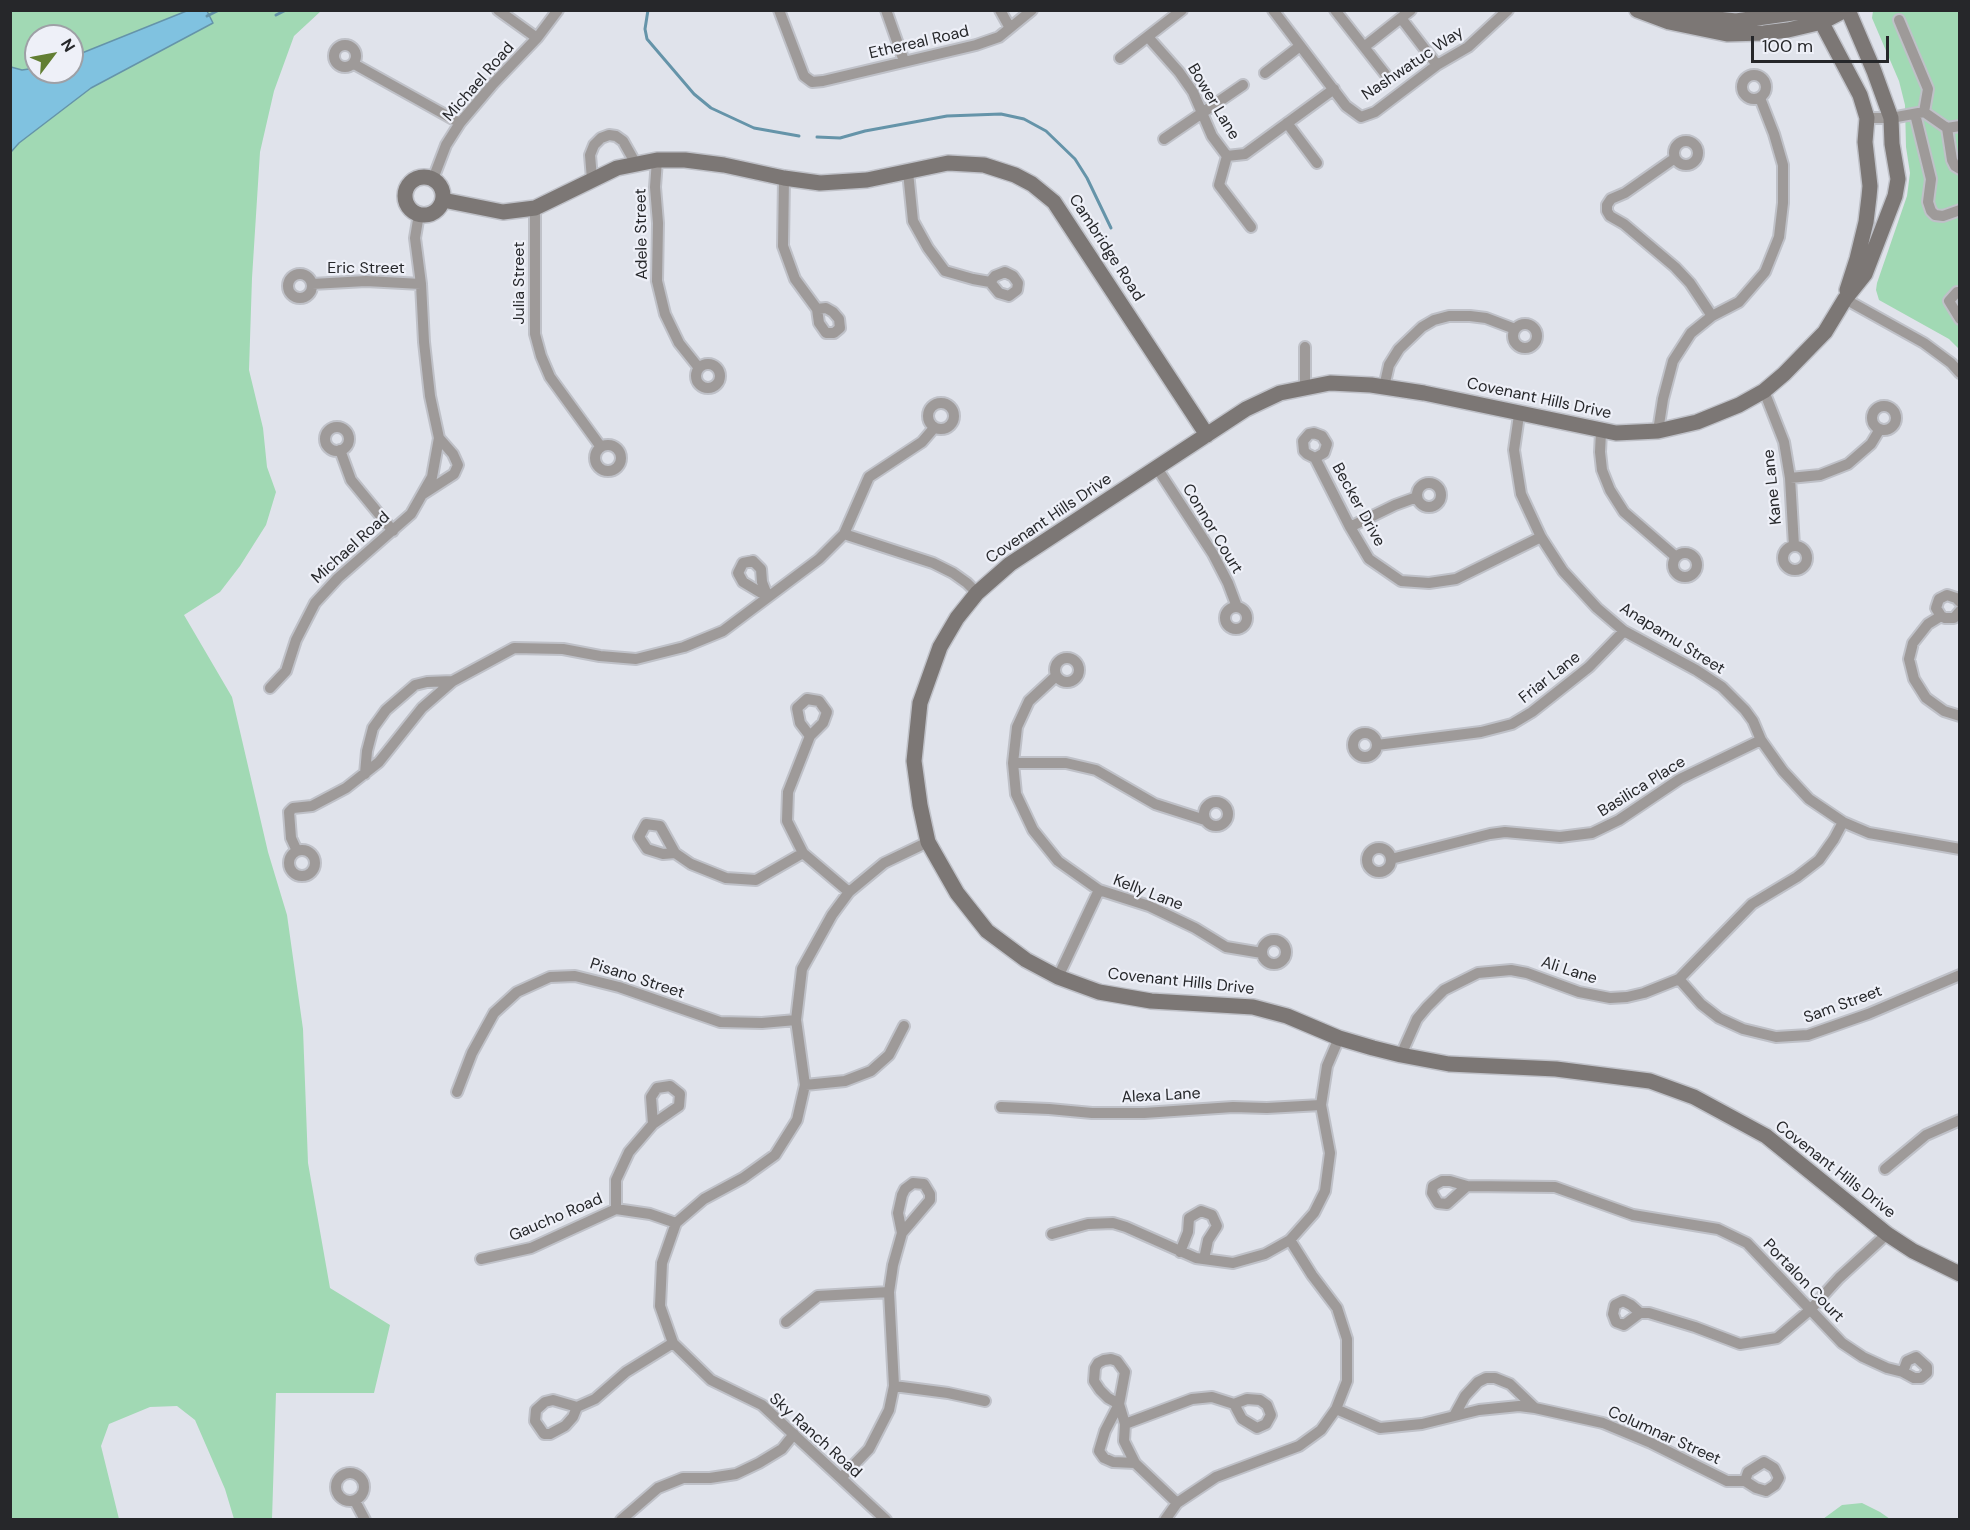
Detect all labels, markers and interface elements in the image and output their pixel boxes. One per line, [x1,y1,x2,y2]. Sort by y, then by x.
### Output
street label: Ethereal Road [867,22,971,64]
street label: Nashwatuc Way [1359,23,1467,105]
north arrow [24,24,84,84]
scale bar [1754,24,1892,62]
text: 100 m [1762,34,1813,58]
text: N [56,35,80,56]
street label: Michael Road [439,39,519,125]
street label: Bower Lane [1183,60,1243,144]
street label: Adele Street [632,188,652,280]
street label: Cambridge Road [1064,191,1148,305]
street label: Julia Street [510,242,530,324]
street label: Eric Street [327,259,405,279]
street label: Covenant Hills Drive [1465,374,1613,424]
street label: Kane Lane [1759,448,1787,526]
street label: Becker Drive [1327,460,1389,550]
street label: Covenant Hills Drive [983,470,1115,568]
street label: Connor Court [1178,481,1246,577]
street label: Michael Road [308,508,394,588]
street label: Anapamu Street [1616,599,1728,679]
street label: Friar Lane [1515,648,1585,708]
street label: Basilica Place [1595,752,1689,822]
street label: Kelly Lane [1110,871,1186,915]
street label: Ali Lane [1539,953,1599,989]
street label: Pisano Street [587,955,687,1003]
street label: Covenant Hills Drive [1107,965,1255,999]
street label: Sam Street [1801,982,1885,1028]
street label: Alexa Lane [1121,1084,1201,1108]
street label: Covenant Hills Drive [1771,1117,1899,1223]
street label: Gaucho Road [507,1190,605,1246]
street label: Portalon Court [1759,1235,1847,1327]
street label: Sky Ranch Road [765,1390,865,1482]
street label: Columnar Street [1605,1403,1723,1469]

